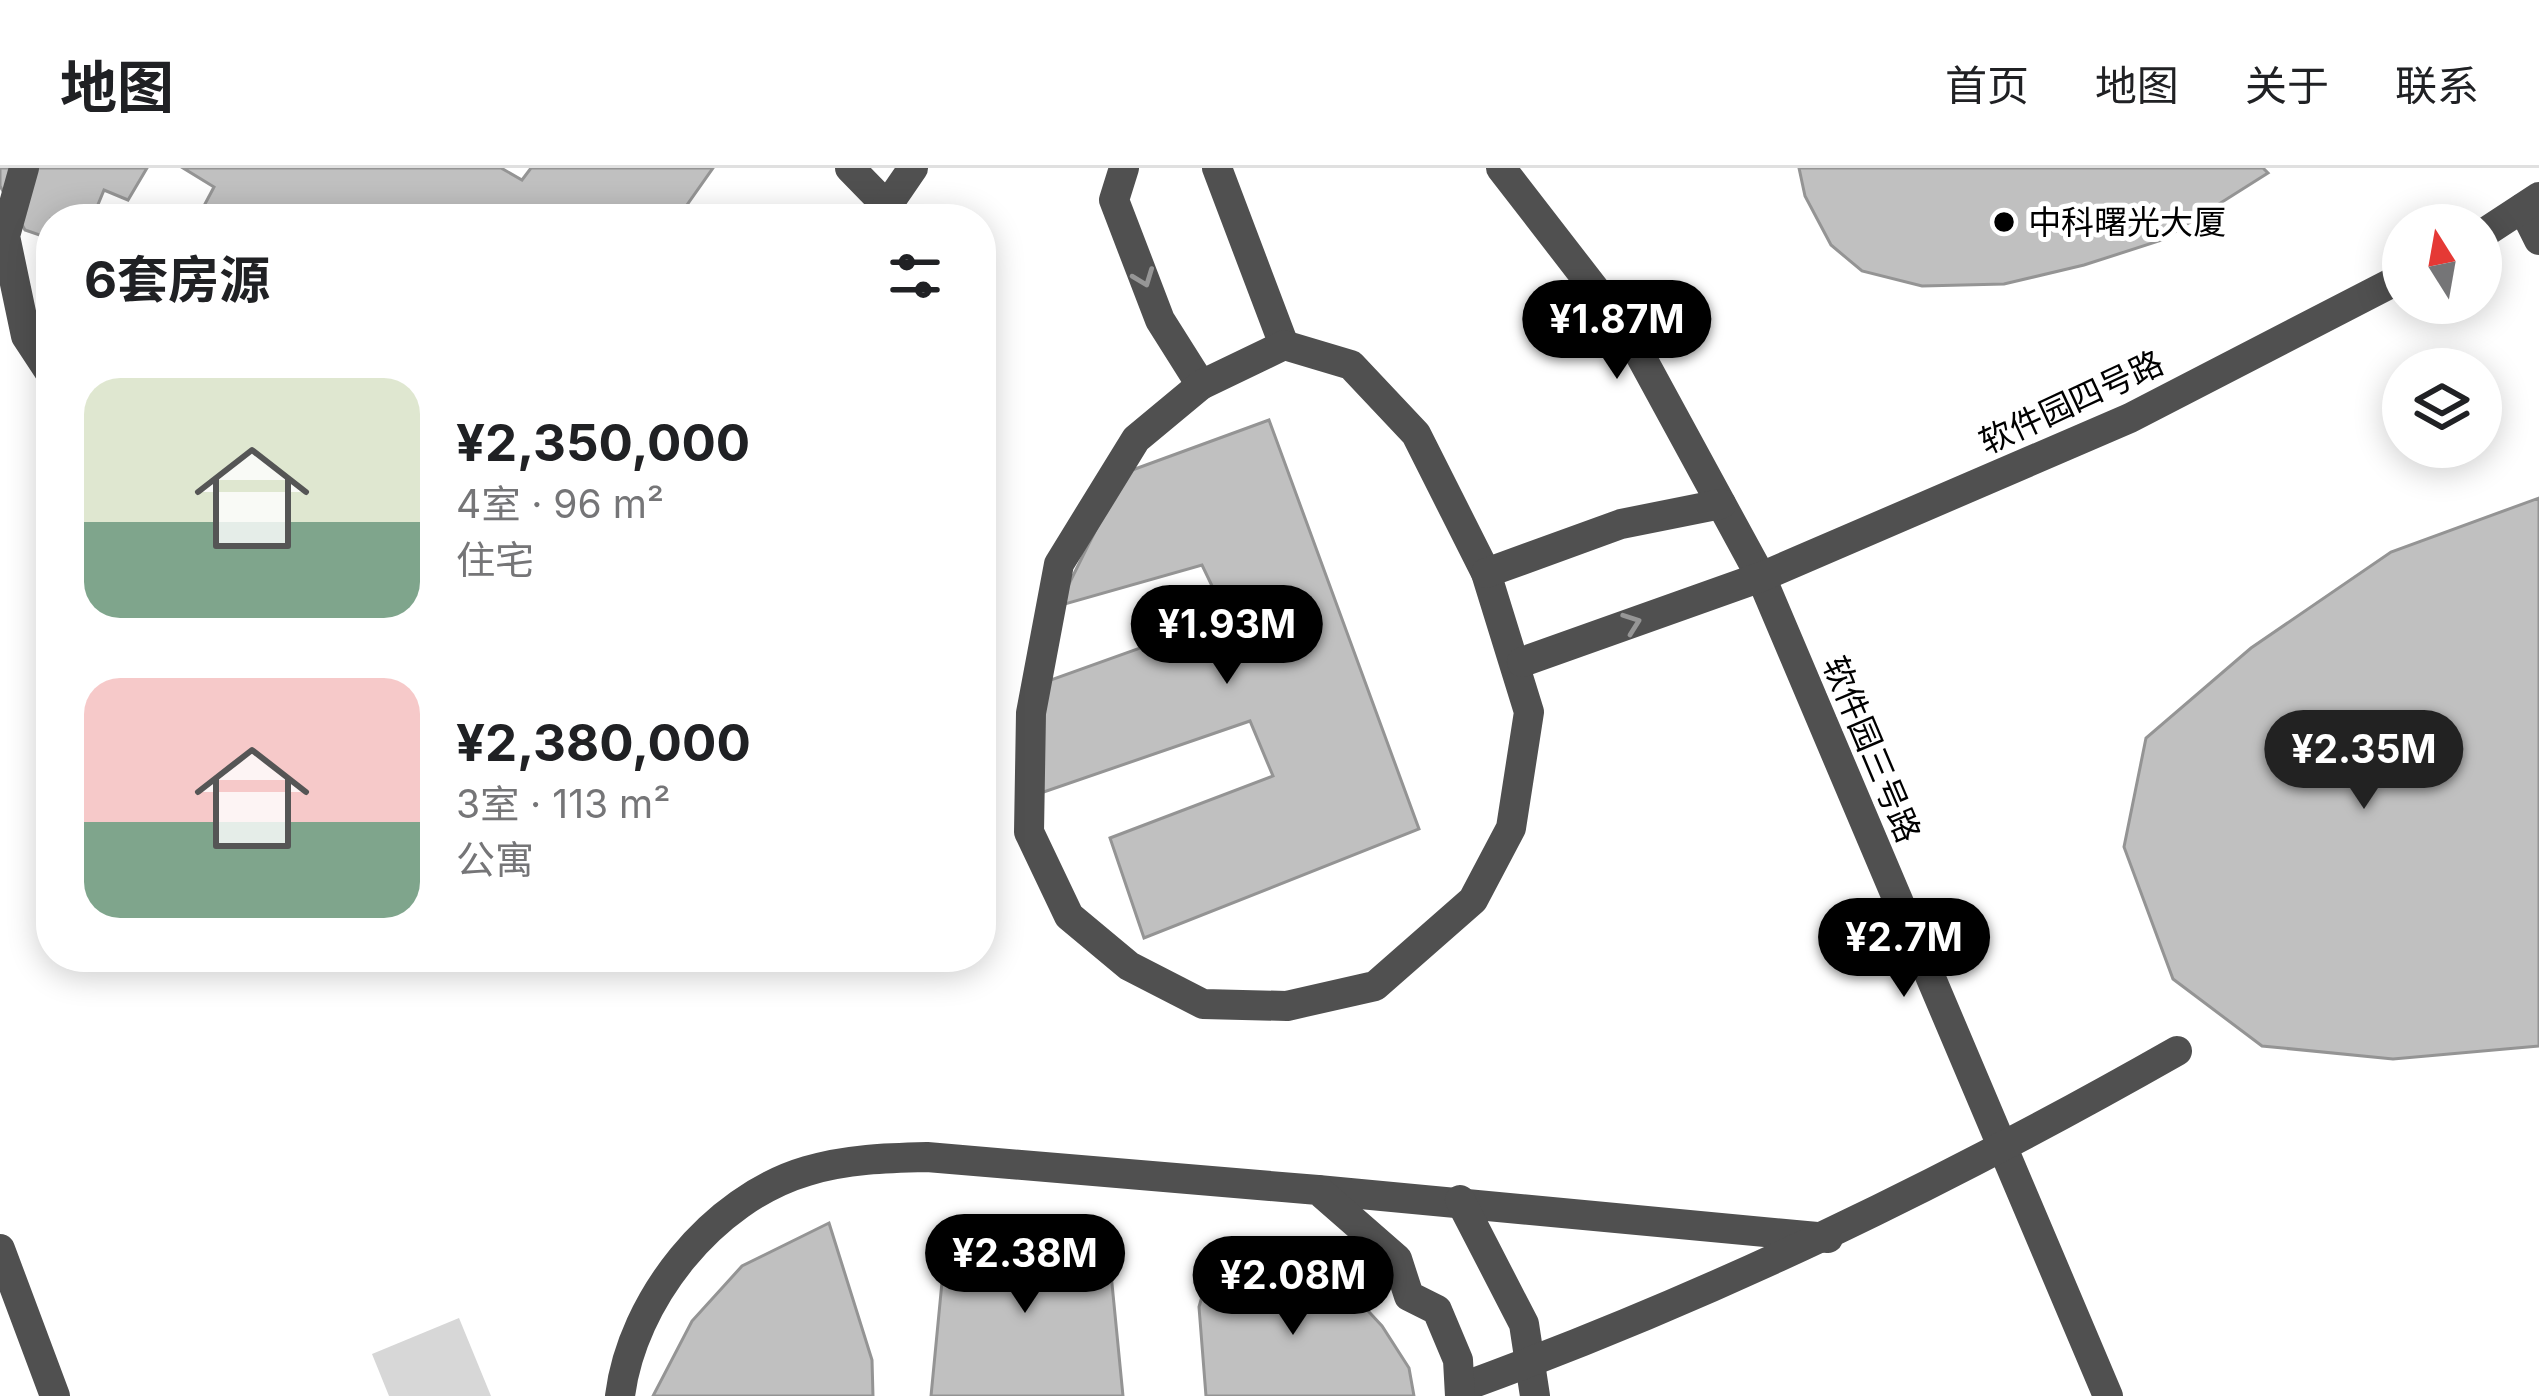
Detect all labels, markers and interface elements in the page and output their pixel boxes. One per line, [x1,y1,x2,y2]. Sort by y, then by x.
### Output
text: 地图 [60,53,174,122]
text: 首页 [1945,60,2029,111]
text: 地图 [2095,60,2179,111]
text: 关于 [2245,60,2329,111]
text: 联系 [2395,60,2479,111]
place label: 中科曙光大厦 [2028,202,2226,242]
north arrow [2382,204,2502,324]
map controls [2382,204,2502,468]
marker: 中科曙光大厦 [1991,209,2017,235]
icon: filters [882,243,948,309]
text: 6套房源 [84,249,270,310]
one-way arrow [1129,267,1154,288]
pin: ¥1.87M [1519,280,1715,382]
text: ¥1.87M [1549,295,1685,342]
street label: 软件园四号路 [1973,342,2169,462]
button: layers [2382,348,2502,468]
text: ¥2,350,000 [456,412,750,473]
icon: home [180,426,324,570]
text: 4室 · 96 m² [456,480,664,527]
text: 住宅 [456,536,534,583]
pin: ¥1.93M [1129,585,1325,687]
text: ¥1.93M [1158,600,1296,647]
one-way arrow [1620,613,1641,637]
street label: 软件园三号路 [1815,650,1929,848]
pin: ¥2.35M [2266,710,2462,812]
text: ¥2,380,000 [456,712,751,773]
text: ¥2.35M [2291,725,2437,772]
icon: home [180,726,324,870]
text: 3室 · 113 m² [456,780,670,827]
text: 公寓 [456,836,534,883]
pin: ¥2.7M [1820,898,1988,1000]
text: ¥2.7M [1845,913,1963,960]
pin: ¥2.38M [927,1214,1123,1316]
text: ¥2.38M [952,1229,1098,1276]
pin: ¥2.08M [1195,1236,1391,1338]
text: ¥2.08M [1220,1251,1366,1298]

